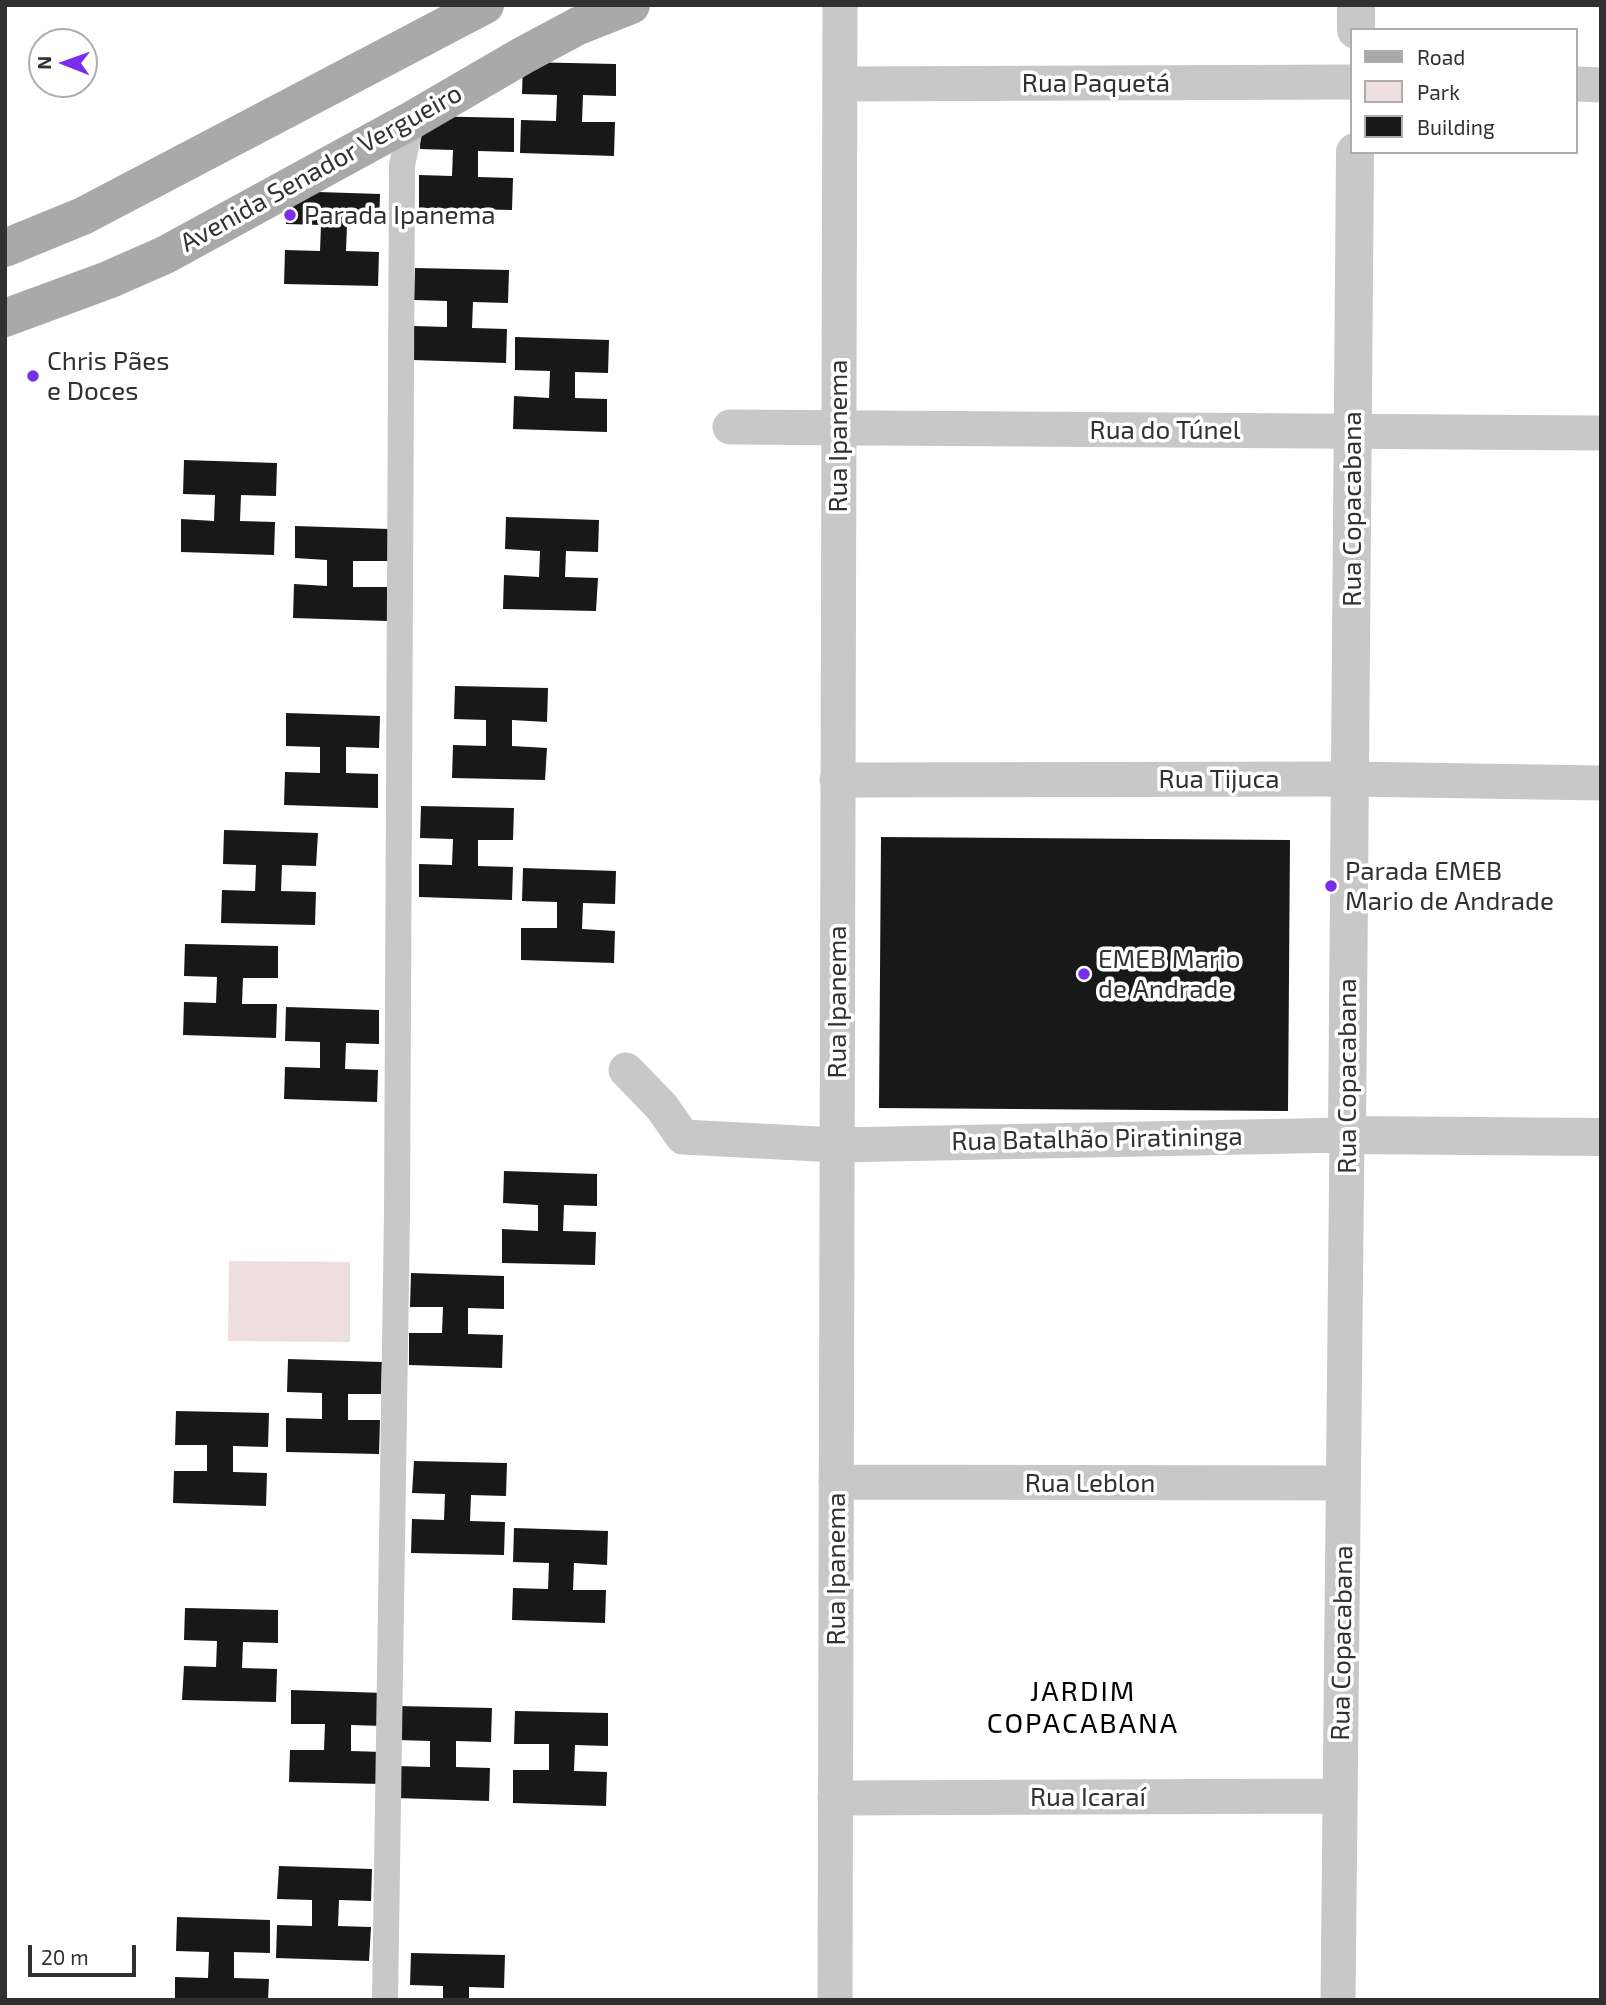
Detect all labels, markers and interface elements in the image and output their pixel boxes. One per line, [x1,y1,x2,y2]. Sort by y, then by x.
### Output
north arrow [28,28,98,98]
legend [1350,28,1578,154]
text: Road [1417,44,1465,69]
text: N [32,56,55,70]
street label: Rua Paquetá [1022,67,1170,99]
street label: Avenida Senador Vergueiro [175,77,467,259]
text: Park [1417,79,1460,104]
text: Building [1417,114,1495,139]
place label: Parada Ipanema [304,199,495,231]
marker: Parada Ipanema [282,207,298,223]
place label: Chris Pães e Doces [47,345,169,406]
street label: Rua Ipanema [822,359,854,513]
marker: Chris Pães e Doces [25,368,41,384]
street label: Rua Copacabana [1336,411,1368,607]
street label: Rua do Túnel [1090,414,1240,446]
street label: Rua Tijuca [1159,763,1279,795]
place label: Parada EMEB Mario de Andrade [1345,855,1554,917]
marker: Parada EMEB Mario de Andrade [1323,878,1339,894]
street label: Rua Ipanema [821,925,853,1079]
place label: EMEB Mario de Andrade [1098,943,1241,1004]
marker: EMEB Mario de Andrade [1076,966,1092,982]
street label: Rua Copacabana [1331,978,1363,1174]
street label: Rua Batalhão Piratininga [951,1121,1243,1157]
street label: Rua Leblon [1025,1467,1155,1499]
street label: Rua Ipanema [820,1492,852,1646]
street label: Rua Copacabana [1325,1545,1359,1741]
district label: JARDIM COPACABANA [988,1675,1178,1741]
street label: Rua Icaraí [1030,1781,1146,1813]
scale bar [32,1932,140,1976]
text: 20 m [41,1944,89,1969]

